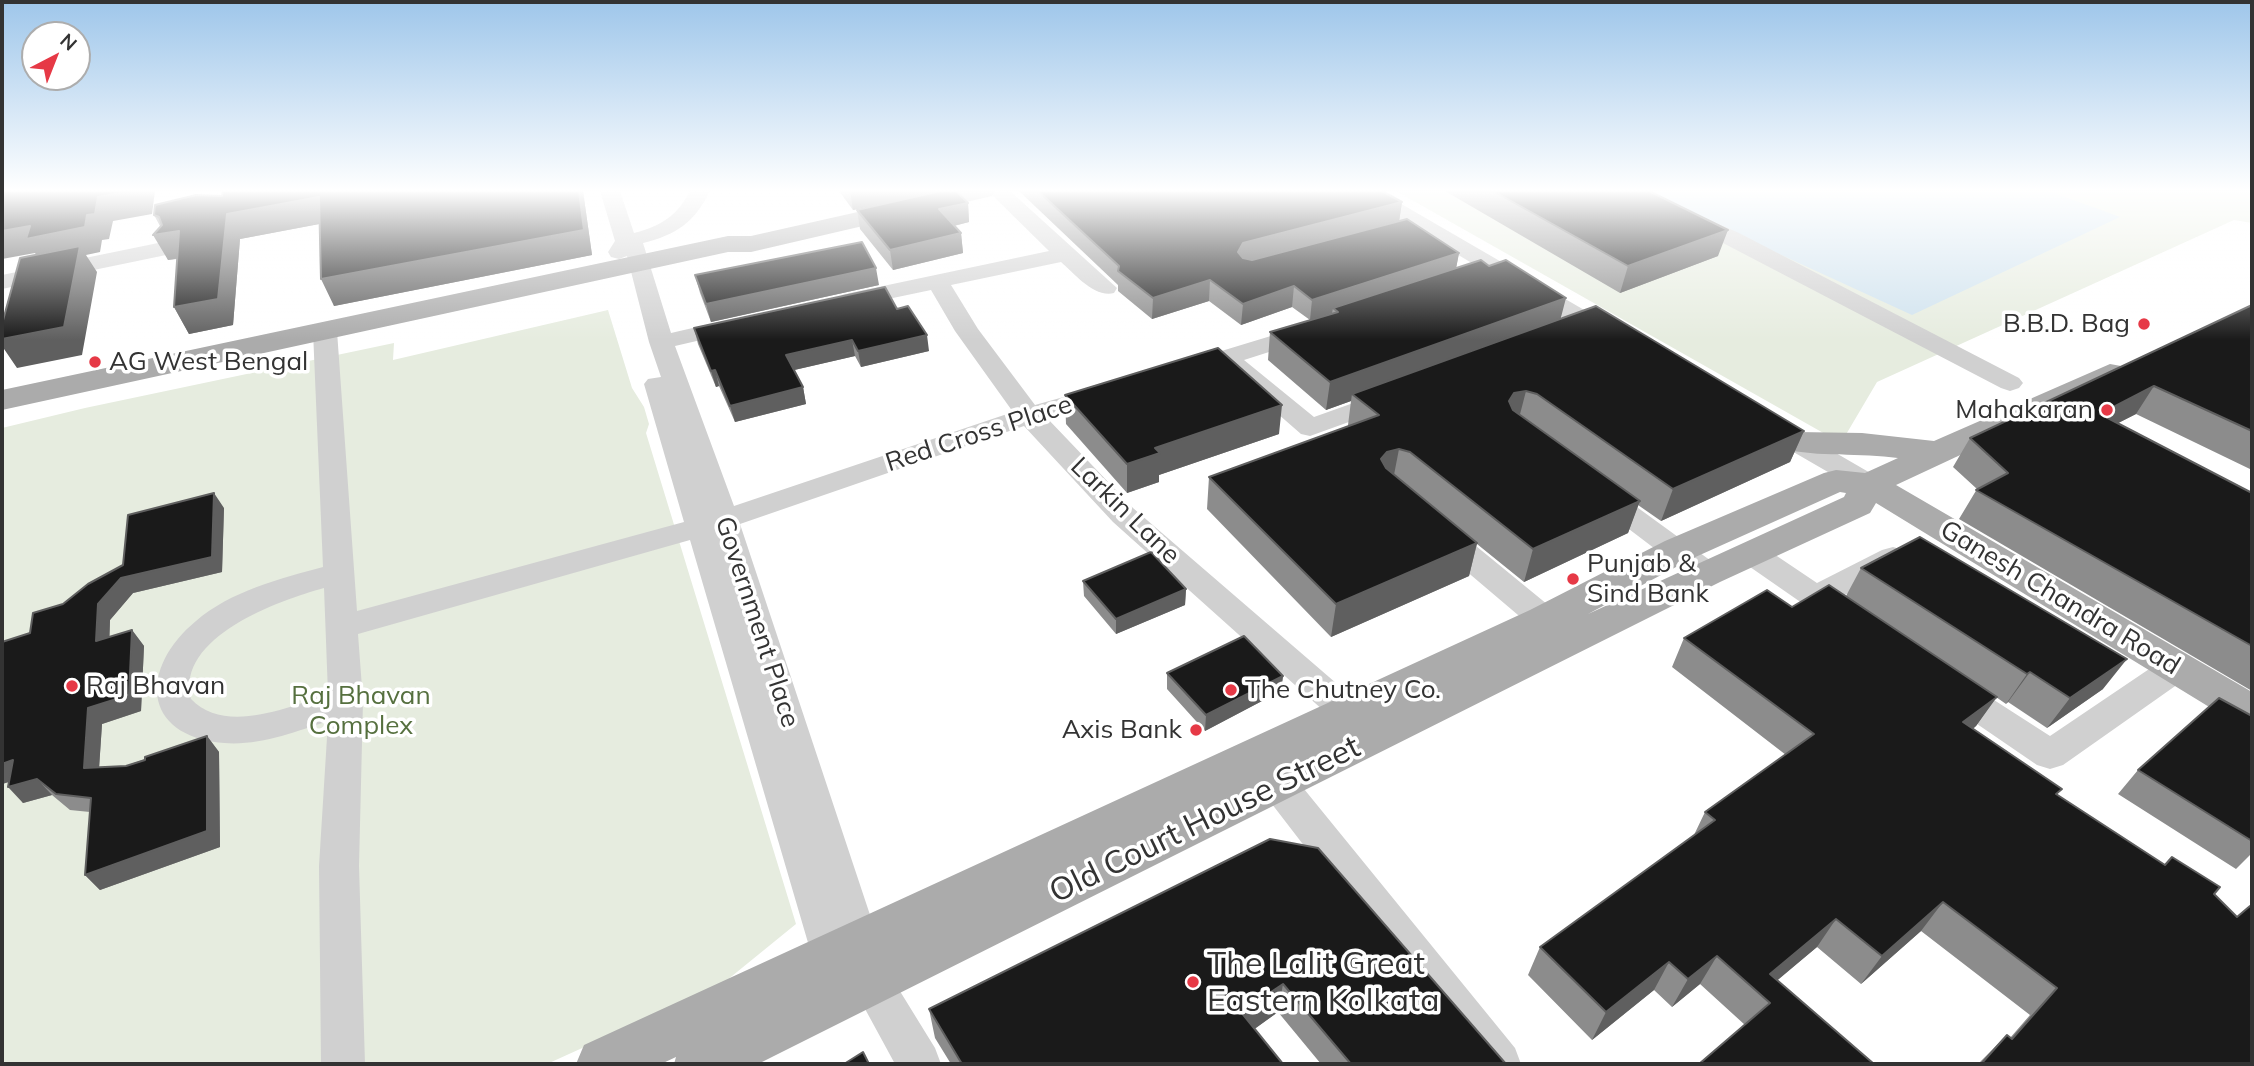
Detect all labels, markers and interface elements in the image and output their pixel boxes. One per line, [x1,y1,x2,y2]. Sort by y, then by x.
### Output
north arrow [21,21,91,91]
text: N [55,28,82,56]
place label: B.B.D. Bag [2003,308,2130,340]
marker: B.B.D. Bag [2136,316,2152,332]
place label: AG West Bengal [109,346,308,378]
marker: AG West Bengal [87,354,103,370]
street label: Red Cross Place [882,389,1076,479]
place label: Mahakaran [1955,394,2093,426]
marker: Mahakaran [2099,402,2115,418]
street label: Larkin Lane [1064,451,1186,571]
street label: Government Place [708,513,806,731]
street label: Ganesh Chandra Road [1935,514,2185,682]
place label: Punjab & Sind Bank [1587,548,1709,610]
marker: Punjab & Sind Bank [1565,571,1581,587]
place label: Raj Bhavan [86,670,225,702]
place label: The Chutney Co. [1245,674,1441,706]
marker: Raj Bhavan [64,678,80,694]
park label: Raj Bhavan Complex [291,680,431,742]
marker: The Chutney Co. [1223,682,1239,698]
place label: Axis Bank [1062,714,1182,746]
marker: Axis Bank [1188,722,1204,738]
street label: Old Court House Street [1043,728,1367,912]
place label: The Lalit Great Eastern Kolkata [1207,945,1439,1020]
marker: The Lalit Great Eastern Kolkata [1185,974,1201,990]

